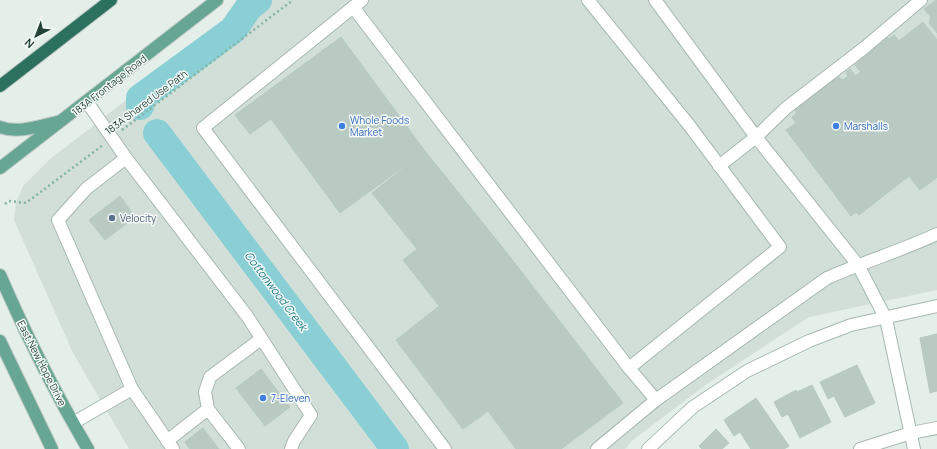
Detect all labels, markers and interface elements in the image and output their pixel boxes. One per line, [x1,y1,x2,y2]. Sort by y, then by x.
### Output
north arrow [16,16,56,56]
text: N [21,36,37,52]
street label: 183A Frontage Road [69,51,149,119]
street label: 183A Shared Use Path [102,66,190,138]
place label: Whole Foods Market [350,113,409,139]
place label: Marshalls [844,119,888,133]
marker: Whole Foods Market [337,121,347,131]
marker: Marshalls [831,121,841,131]
place label: Velocity [120,211,157,225]
marker: Velocity [107,213,117,223]
water label: Cottonwood Creek [242,248,312,335]
street label: East New Hope Drive [14,318,70,408]
place label: 7-Eleven [271,391,310,405]
marker: 7-Eleven [258,393,268,403]

